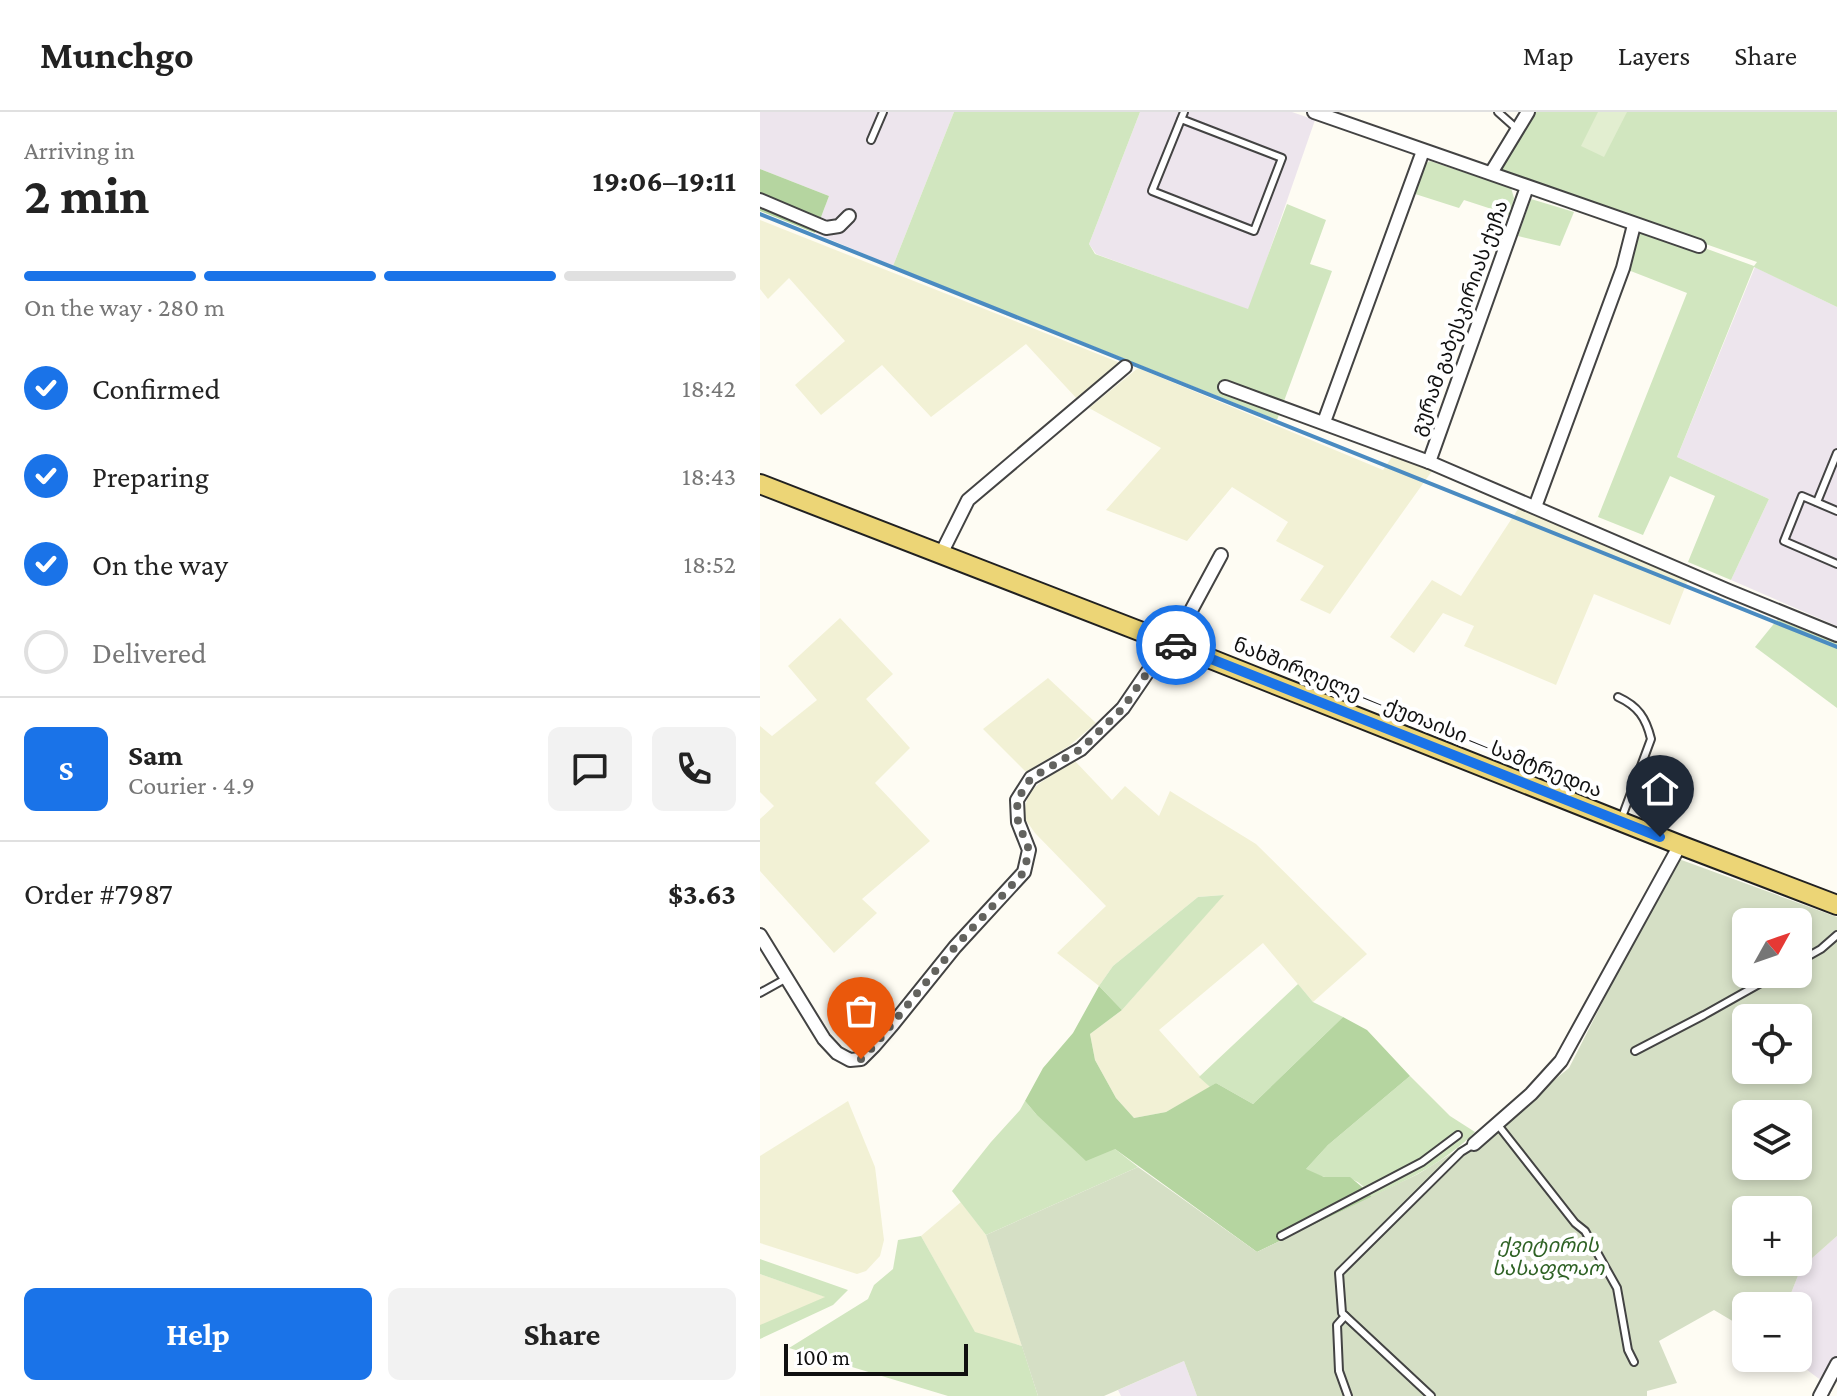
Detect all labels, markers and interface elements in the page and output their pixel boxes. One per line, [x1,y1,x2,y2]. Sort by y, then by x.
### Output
text: Munchgo [40,34,194,76]
text: Map [1523,40,1574,71]
text: Layers [1618,40,1690,71]
text: Share [1734,40,1797,71]
text: Arriving in [24,136,135,165]
text: 19:06–19:11 [592,164,736,197]
text: 2 min [24,166,149,224]
street label: გურამ გაბესკირიას ქუჩა [1406,197,1513,439]
text: On the way · 280 m [24,293,225,322]
icon: check [24,366,68,410]
text: Confirmed [92,372,220,405]
text: 18:42 [682,374,736,403]
icon: check [24,454,68,498]
text: Preparing [92,460,209,493]
text: 18:43 [682,462,736,491]
icon: check [24,542,68,586]
text: On the way [92,548,228,581]
text: 18:52 [683,550,736,579]
courier [1136,605,1216,685]
icon: car [1154,623,1198,667]
street label: ნახშირღელე — ქუთაისი — სამტრედია [1230,633,1605,803]
text: Delivered [92,636,207,669]
button: chat [548,727,632,811]
button: phone [652,727,736,811]
text: Sam [128,738,183,771]
text: S [59,753,74,786]
pin [1626,755,1694,837]
icon: home [1638,767,1682,811]
text: Courier · 4.9 [128,771,255,800]
text: Order #7987 [24,877,173,910]
text: $3.63 [668,877,736,910]
north arrow [1732,908,1812,988]
map controls [1732,908,1812,1372]
pin [827,977,895,1059]
icon: bag [839,989,883,1033]
button: locate [1732,1004,1812,1084]
button: layers [1732,1100,1812,1180]
button: + [1732,1196,1812,1276]
park label: ქვიტირის სასაფლაო [1492,1234,1605,1280]
button: Help [24,1288,372,1380]
button: Share [388,1288,736,1380]
button: − [1732,1292,1812,1372]
scale bar [784,1340,968,1376]
text: 100 m [796,1345,850,1370]

